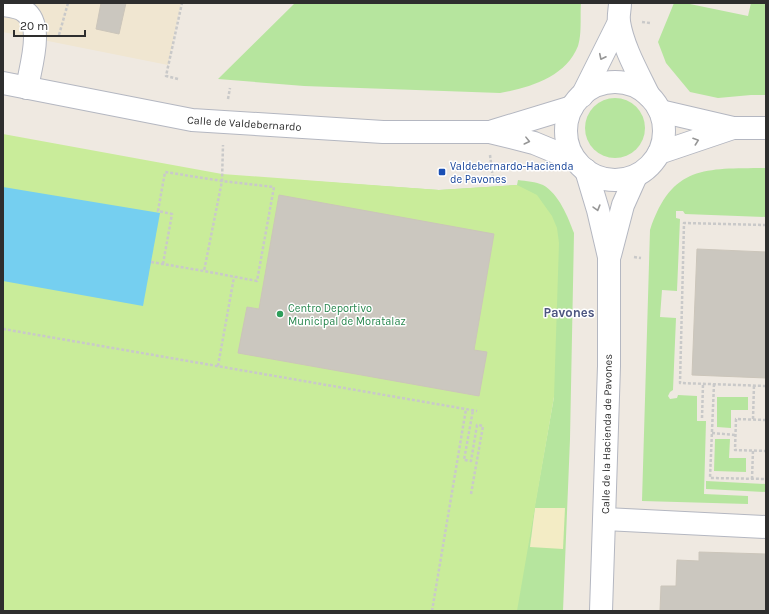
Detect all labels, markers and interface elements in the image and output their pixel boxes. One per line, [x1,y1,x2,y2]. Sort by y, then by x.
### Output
scale bar [14,12,85,38]
text: 20 m [20,19,48,33]
one-way arrow [599,52,607,60]
street label: Calle de Valdebernardo [186,113,302,133]
one-way arrow [524,136,531,145]
one-way arrow [692,138,699,146]
place label: Valdebernardo-Hacienda de Pavones [450,160,574,186]
marker: Valdebernardo-Hacienda de Pavones [437,167,447,177]
one-way arrow [592,204,601,211]
place label: Centro Deportivo Municipal de Moratalaz [288,302,406,328]
district label: Pavones [543,305,595,320]
marker: Centro Deportivo Municipal de Moratalaz [275,309,285,319]
street label: Calle de la Hacienda de Pavones [599,354,615,514]

